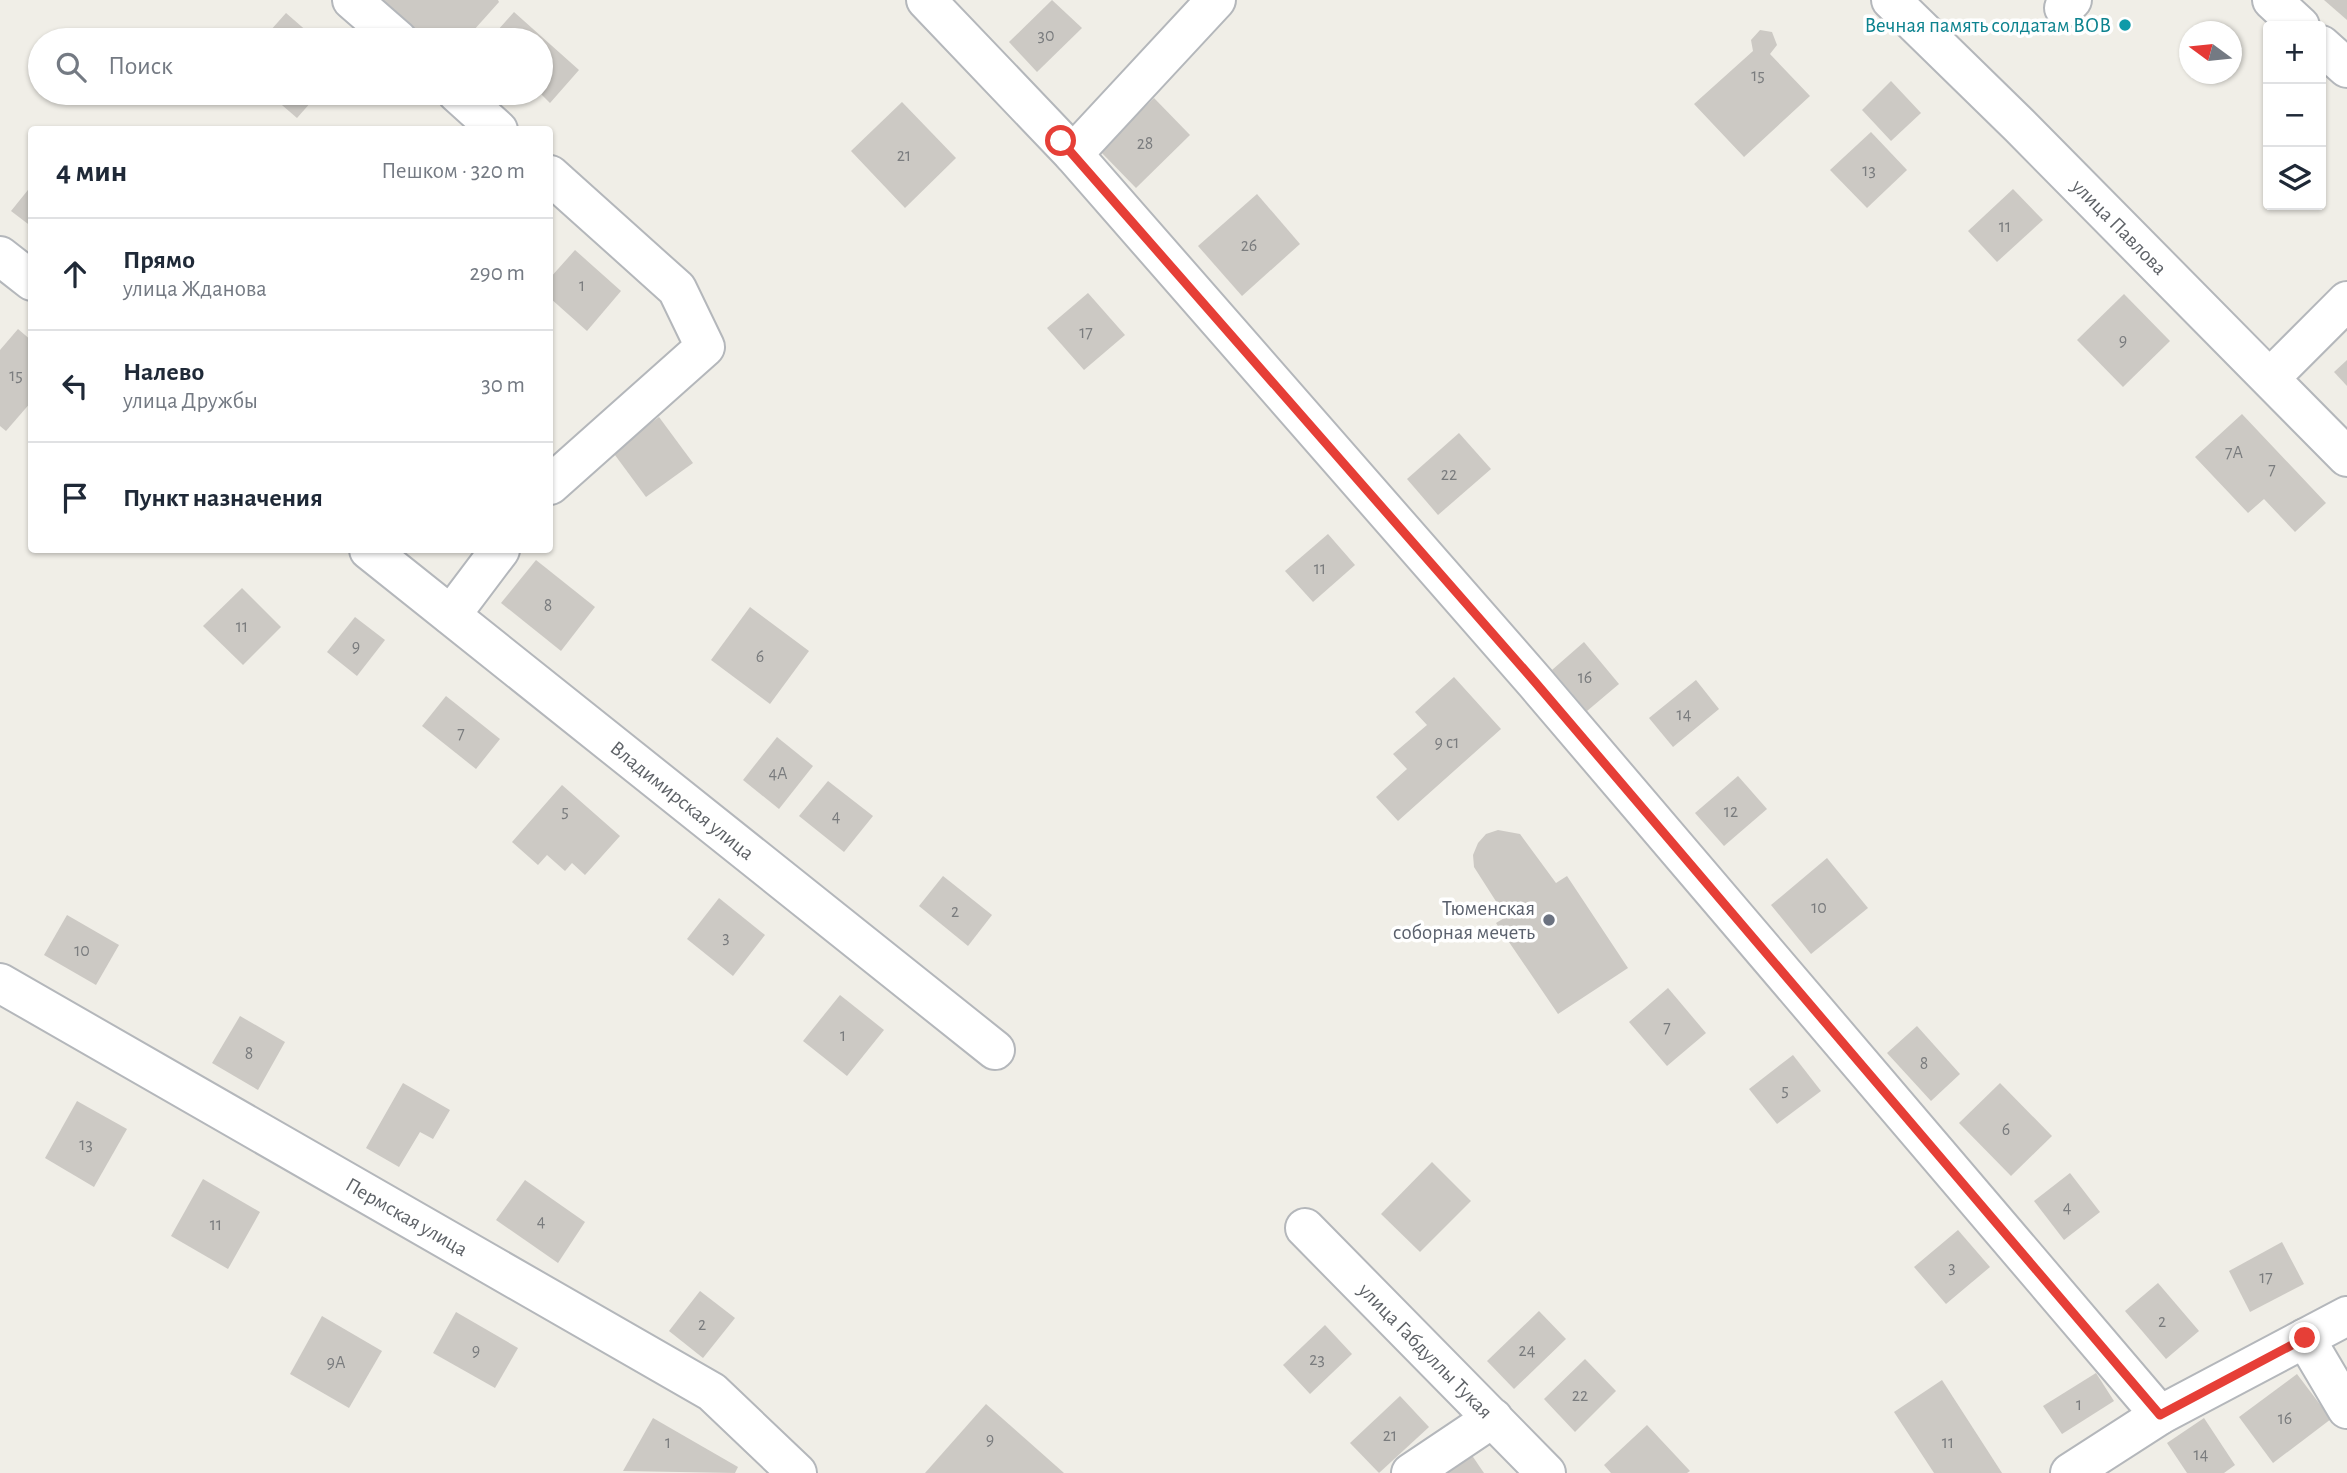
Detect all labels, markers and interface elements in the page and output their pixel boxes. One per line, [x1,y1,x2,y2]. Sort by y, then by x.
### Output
place label: Вечная память солдатам ВОВ [1864,15,2111,36]
marker: Вечная память солдатам ВОВ [2117,17,2133,33]
north arrow [2179,21,2242,84]
map controls [2263,21,2326,210]
button: + [2263,21,2326,84]
house number: 30 [1038,27,1054,45]
search box [28,28,553,105]
icon: search [52,48,90,86]
text: Поиск [108,53,173,79]
house number: 15 [1751,67,1765,85]
button: − [2263,84,2326,147]
route start [1045,125,1076,156]
house number: 28 [1137,135,1153,153]
house number: 21 [897,147,911,165]
button: layers [2263,147,2326,210]
text: 4 мин [56,157,127,187]
text: Пешком · 320 m [381,160,525,183]
house number: 13 [1862,162,1876,180]
street label: улица Павлова [2067,174,2171,279]
house number: 11 [1999,218,2011,236]
house number: 26 [1241,237,1257,255]
text: Прямо [123,247,195,273]
icon: ahead [56,255,94,293]
text: 290 m [469,262,525,285]
house number: 1 [579,277,585,295]
text: улица Жданова [123,278,267,301]
house number: 17 [1079,324,1093,342]
house number: 9 [2119,332,2127,350]
text: Налево [123,359,204,385]
house number: 15 [9,367,23,385]
icon: left [56,367,94,405]
text: 30 m [481,374,525,397]
text: улица Дружбы [123,390,258,413]
house number: 7А [2225,444,2243,462]
house number: 7 [2268,461,2276,479]
house number: 22 [1441,466,1457,484]
icon: arrive [56,479,94,517]
text: Пункт назначения [123,485,323,511]
house number: 11 [1314,560,1326,578]
house number: 8 [544,597,552,615]
house number: 11 [236,618,248,636]
house number: 9 [352,638,360,656]
house number: 6 [756,648,764,666]
house number: 16 [1578,669,1592,687]
house number: 14 [1677,706,1692,724]
house number: 7 [457,725,465,743]
house number: 9 с1 [1435,734,1459,752]
street label: Владимирская улица [606,737,758,864]
house number: 4А [768,765,788,783]
house number: 5 [561,803,569,821]
house number: 12 [1724,803,1738,821]
house number: 4 [832,808,841,826]
place label: Тюменская соборная мечеть [1393,898,1535,943]
house number: 10 [1811,899,1827,917]
house number: 2 [951,903,959,921]
marker: Тюменская соборная мечеть [1541,912,1557,928]
house number: 3 [722,929,730,947]
house number: 10 [74,942,90,960]
house number: 7 [1663,1019,1671,1037]
house number: 1 [840,1027,846,1045]
house number: 8 [245,1045,253,1063]
house number: 8 [1920,1055,1928,1073]
house number: 5 [1781,1082,1789,1100]
house number: 6 [2002,1121,2010,1139]
house number: 13 [79,1136,93,1154]
street label: Пермская улица [342,1174,471,1260]
house number: 4 [2063,1199,2072,1217]
house number: 4 [537,1213,546,1231]
house number: 11 [210,1216,222,1234]
house number: 3 [1948,1259,1956,1277]
house number: 17 [2259,1269,2273,1287]
street label: улица Габдуллы Тукая [1354,1278,1496,1423]
house number: 2 [2158,1313,2166,1331]
house number: 2 [698,1316,706,1334]
route end [2289,1322,2320,1353]
house number: 9 [472,1342,480,1360]
house number: 24 [1519,1342,1536,1360]
house number: 23 [1309,1351,1325,1369]
house number: 9А [326,1354,346,1372]
house number: 22 [1572,1387,1588,1405]
house number: 1 [2076,1396,2082,1414]
house number: 16 [2278,1410,2292,1428]
house number: 21 [1383,1427,1397,1445]
house number: 9 [986,1431,994,1449]
house number: 1 [665,1434,671,1452]
house number: 11 [1942,1434,1954,1452]
house number: 14 [2194,1446,2209,1464]

